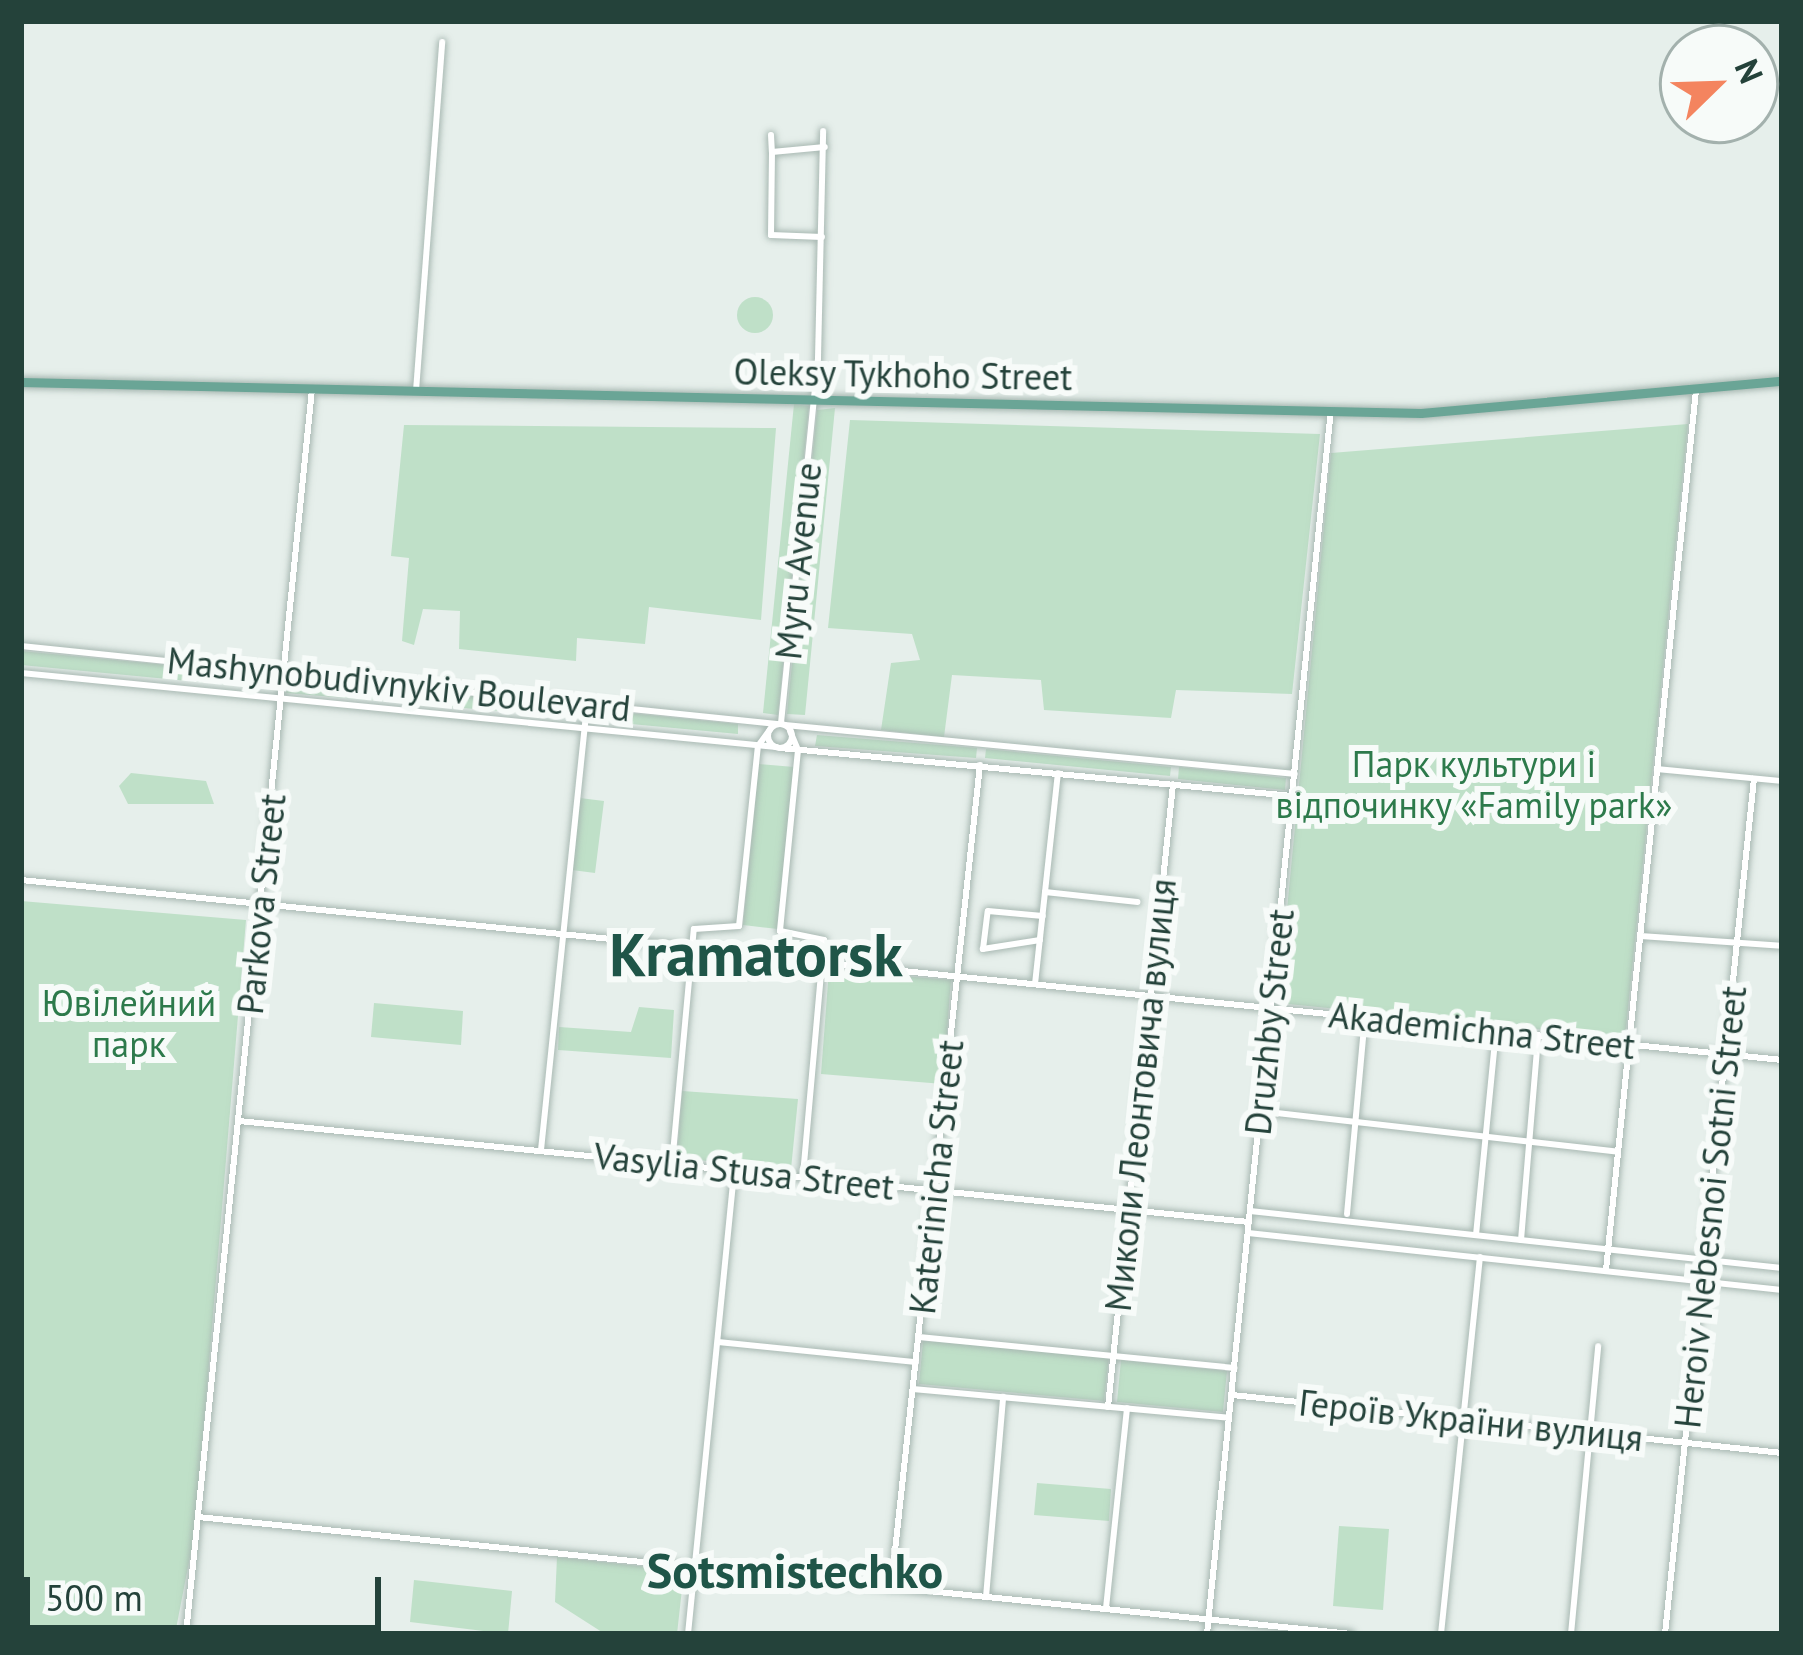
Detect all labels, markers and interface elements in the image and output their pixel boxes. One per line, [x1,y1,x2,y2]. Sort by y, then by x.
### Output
north arrow [1659,24,1779,144]
text: N [1726,53,1774,89]
street label: Oleksy Tykhoho Street [732,349,1074,399]
street label: Myru Avenue [766,460,830,662]
street label: Mashynobudivnykiv Boulevard [165,638,633,730]
park label: Парк культури і відпочинку «Family park» [1274,741,1674,826]
street label: Parkova Street [228,792,294,1016]
street label: Миколи Леонтовича вулиця [1096,876,1184,1314]
street label: Druzhby Street [1236,906,1302,1138]
district label: Kramatorsk [609,918,903,990]
park label: Ювілейний парк [42,980,216,1065]
street label: Heroiv Nebesnoi Sotni Street [1665,983,1755,1431]
street label: Akademichna Street [1327,992,1637,1068]
street label: Katerinicha Street [900,1038,972,1316]
street label: Vasylia Stusa Street [592,1134,896,1208]
street label: Героїв України вулиця [1296,1380,1646,1460]
district label: Sotsmistechko [647,1542,943,1600]
scale bar [30,1553,387,1627]
text: 500 m [45,1574,143,1621]

